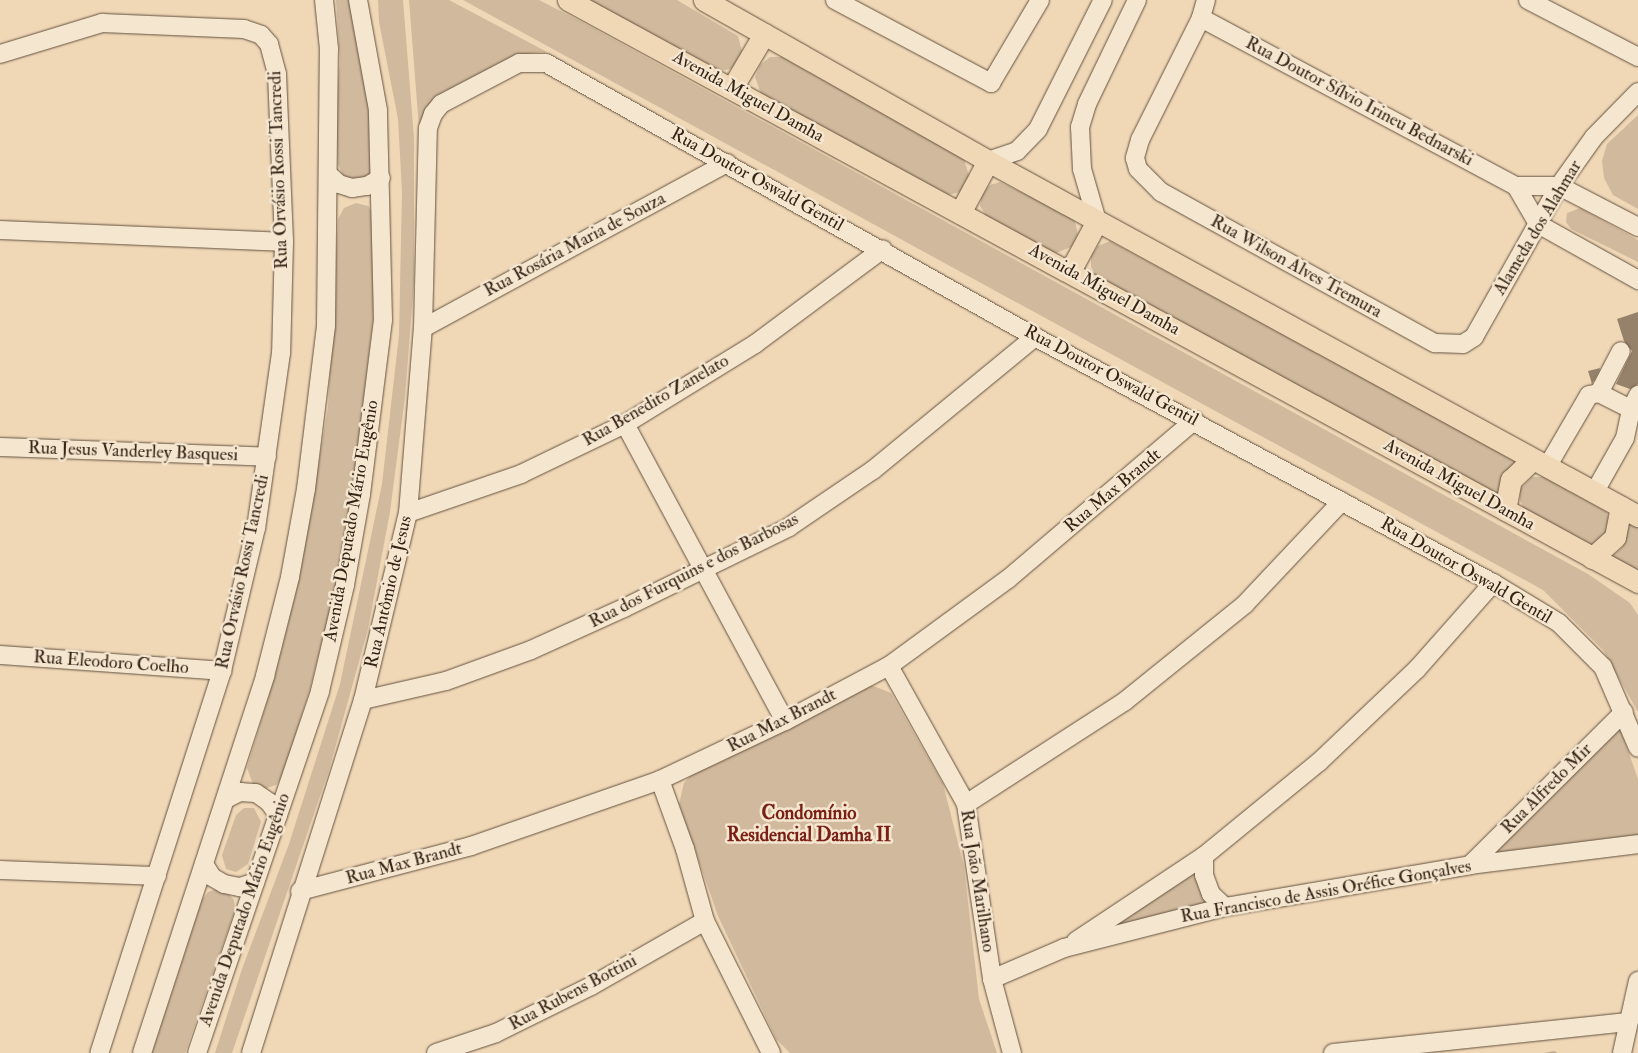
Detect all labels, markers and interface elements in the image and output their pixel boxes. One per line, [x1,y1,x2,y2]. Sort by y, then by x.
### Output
street label: Rua Doutor Sílvio Irineu Bednarski [1241,33,1477,171]
street label: Avenida Miguel Damha [669,46,827,148]
street label: Rua Orvásio Rossi Tancredi [265,70,293,270]
street label: Rua Doutor Oswald Gentil [667,123,847,237]
street label: Alameda dos Alahmar [1489,157,1587,299]
street label: Rua Rosária Maria de Souza [481,188,669,302]
street label: Rua Wilson Alves Tremura [1206,211,1386,323]
street label: Avenida Miguel Damha [1025,239,1183,341]
street label: Rua Doutor Oswald Gentil [1020,321,1202,431]
street label: Rua Benedito Zanelato [579,350,733,452]
street label: Avenida Deputado Mário Eugênio [320,398,384,644]
street label: Avenida Miguel Damha [1380,434,1538,536]
street label: Rua Jesus Vanderley Basquesi [28,438,238,466]
street label: Rua Max Brandt [1060,444,1166,538]
street label: Rua Orvásio Rossi Tancredi [212,473,274,671]
street label: Rua dos Furquins e dos Barbosas [586,509,802,633]
street label: Rua Doutor Oswald Gentil [1376,513,1556,629]
street label: Rua Antômio de Jesus [361,514,417,670]
street label: Rua Eleodoro Coelho [33,647,189,679]
street label: Rua Max Brandt [724,684,840,758]
street label: Rua Alfredo Mir [1497,739,1597,839]
street label: Avenida Deputado Mário Eugênio [195,791,295,1029]
district label: Condomínio Residencial Damha II [727,803,891,847]
street label: Rua João Marilhano [955,808,999,954]
street label: Rua Max Brandt [344,838,464,890]
street label: Rua Francisco de Assis Oréfice Gonçalves [1179,856,1473,928]
street label: Rua Rubens Bottini [505,950,641,1036]

